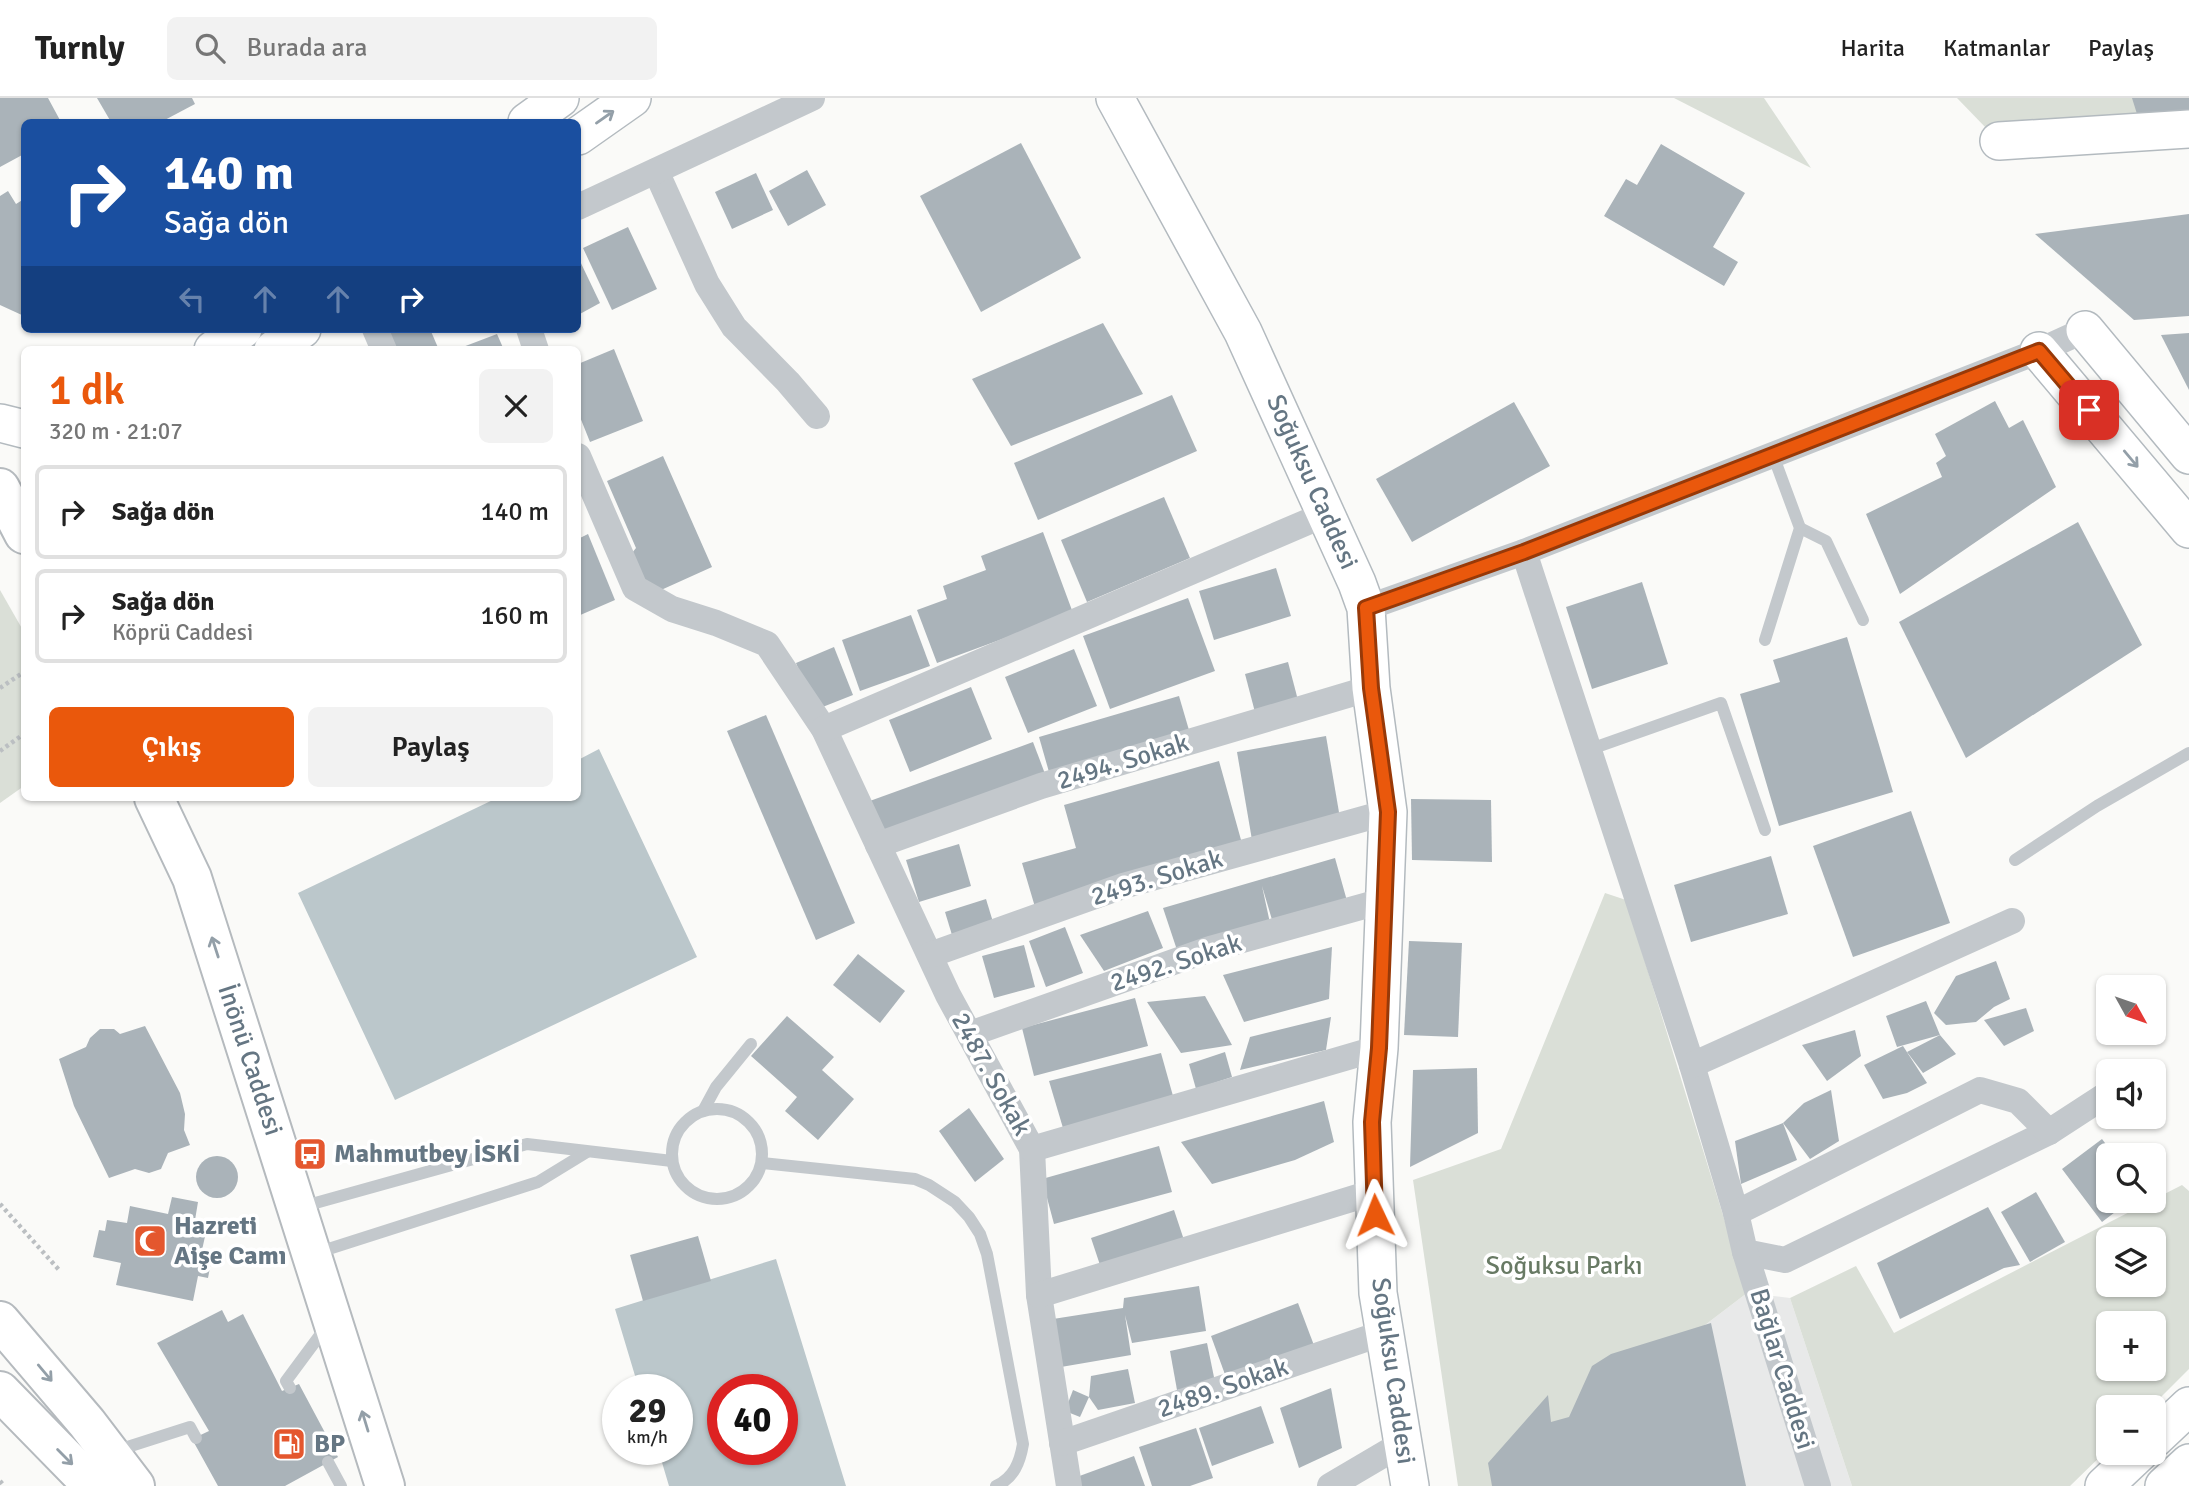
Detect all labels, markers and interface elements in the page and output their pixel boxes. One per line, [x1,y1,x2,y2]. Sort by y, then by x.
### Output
search box [167,17,657,80]
text: Turnly [35,28,125,69]
icon: search [191,29,229,67]
text: Burada ara [247,32,367,64]
text: Harita [1840,33,1905,63]
text: Katmanlar [1943,33,2050,63]
text: Paylaş [2088,33,2154,63]
one-way arrow [595,110,614,124]
text: 140 m [164,143,294,203]
icon: right [49,147,140,238]
text: Sağa dön [164,203,289,242]
icon: left [173,280,211,318]
icon: ahead [246,280,284,318]
icon: ahead [319,280,357,318]
icon: right [392,280,430,318]
text: 1 dk [49,365,125,416]
button: close [479,369,553,443]
pin [2059,380,2119,440]
street label: Soğuksu Caddesi [1259,390,1365,574]
icon: arrive [2070,391,2108,429]
text: 320 m · 21:07 [49,417,183,446]
one-way arrow [2123,450,2138,468]
icon: right [53,493,91,531]
text: Sağa dön [112,496,215,528]
text: 140 m [480,496,549,528]
text: Sağa dön [112,586,215,618]
icon: right [53,597,91,635]
text: 160 m [480,600,549,632]
text: Köprü Caddesi [112,618,253,647]
button: Çıkış [49,707,294,787]
button: Paylaş [308,707,553,787]
street label: 2494. Sokak [1053,727,1193,797]
street label: 2493. Sokak [1087,843,1227,913]
street label: 2492. Sokak [1106,927,1246,999]
one-way arrow [207,936,220,958]
north arrow [2096,975,2166,1045]
map controls [2096,975,2166,1465]
street label: İnönü Caddesi [211,980,289,1140]
street label: 2487. Sokak [944,1007,1038,1141]
button: sound [2096,1059,2166,1129]
bus stop icon: Mahmutbey İSKİ [291,1135,329,1173]
place label: Mahmutbey İSKİ [334,1138,520,1170]
button: search [2096,1143,2166,1213]
position arrow [1338,1178,1412,1252]
place label: Hazreti Aişe Camı [174,1210,286,1272]
mosque icon: Hazreti Aişe Camı [131,1222,169,1260]
button: layers [2096,1227,2166,1297]
park label: Soğuksu Parkı [1485,1250,1643,1282]
street label: Soğuksu Caddesi [1364,1276,1422,1466]
street label: Bağlar Caddesi [1742,1285,1822,1453]
button: + [2096,1311,2166,1381]
street label: 2489. Sokak [1154,1351,1292,1425]
one-way arrow [37,1363,52,1381]
speed limit sign: 40 [707,1374,798,1465]
text: 29 [629,1389,666,1432]
button: − [2096,1395,2166,1465]
one-way arrow [357,1410,370,1432]
fuel station icon: BP [270,1425,308,1463]
text: km/h [627,1426,668,1448]
place label: BP [314,1428,345,1460]
one-way arrow [56,1449,73,1466]

